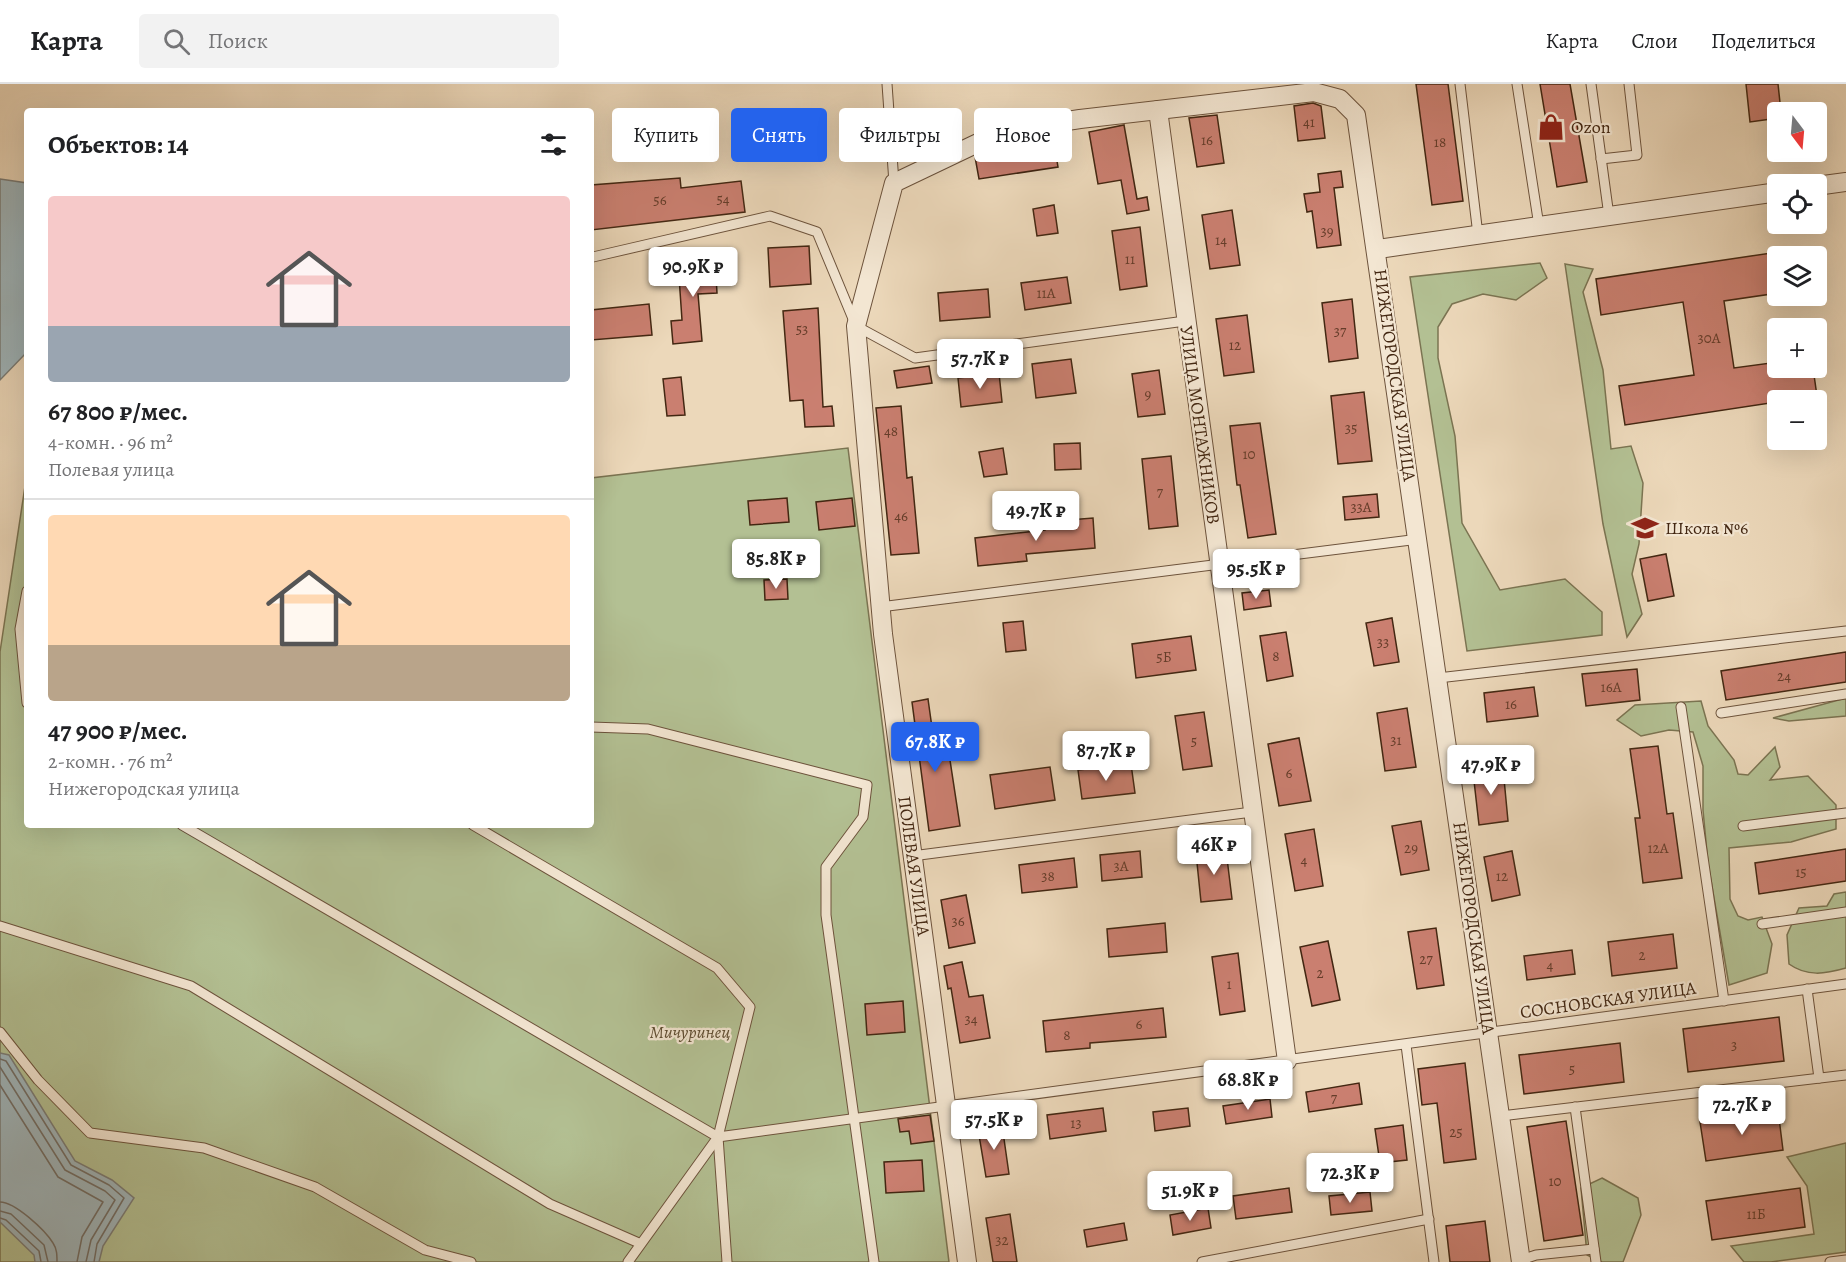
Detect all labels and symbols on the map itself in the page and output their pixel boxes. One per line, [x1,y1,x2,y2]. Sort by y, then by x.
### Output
north arrow [1767,102,1827,162]
house number: 41 [1303,112,1315,132]
shop icon: Ozon [1536,112,1566,142]
place label: Ozon [1571,115,1611,139]
house number: 16 [1201,130,1213,150]
house number: 18 [1434,132,1446,152]
house number: 54 [716,189,730,209]
house number: 56 [653,190,667,210]
house number: 39 [1320,221,1334,241]
house number: 14 [1215,230,1227,250]
pin: 90.9K ₽ [638,247,748,298]
house number: 11 [1125,249,1135,269]
street label: НИЖЕГОРОДСКАЯ УЛИЦА [1368,267,1422,483]
house number: 11А [1036,283,1056,303]
house number: 53 [796,319,808,339]
house number: 37 [1334,321,1347,341]
street label: УЛИЦА МОНТАЖНИКОВ [1174,324,1226,526]
house number: 30А [1698,328,1721,348]
house number: 12 [1229,335,1241,355]
pin: 57.7K ₽ [925,339,1035,390]
house number: 9 [1145,384,1152,404]
house number: 35 [1345,418,1357,438]
house number: 48 [884,421,898,441]
house number: 10 [1242,444,1256,464]
house number: 7 [1157,482,1164,502]
pin: 49.7K ₽ [981,491,1091,542]
house number: 33А [1350,497,1372,517]
house number: 46 [894,506,908,526]
school or university icon: Школа №6 [1630,513,1660,543]
place label: Школа №6 [1665,516,1748,540]
pin: 85.8K ₽ [721,539,831,590]
pin: 95.5K ₽ [1201,549,1311,600]
house number: 33 [1377,632,1389,652]
house number: 8 [1272,646,1280,666]
house number: 5Б [1156,647,1172,667]
house number: 24 [1777,666,1791,686]
house number: 16А [1601,677,1622,697]
house number: 16 [1505,694,1517,714]
pin: 67.8K ₽ [880,722,990,773]
house number: 31 [1390,730,1402,750]
pin: 87.7K ₽ [1051,731,1161,782]
house number: 5 [1191,731,1197,751]
pin: 47.9K ₽ [1436,745,1546,796]
house number: 6 [1286,763,1293,783]
street label: ПОЛЕВАЯ УЛИЦА [892,794,936,938]
street label: НИЖЕГОРОДСКАЯ УЛИЦА [1447,820,1501,1036]
pin: 46K ₽ [1172,825,1256,876]
house number: 29 [1404,838,1418,858]
house number: 12А [1647,838,1669,858]
house number: 4 [1301,850,1308,870]
house number: 3А [1113,856,1129,876]
house number: 15 [1795,862,1807,882]
house number: 38 [1041,866,1055,886]
house number: 12 [1496,866,1508,886]
house number: 36 [951,911,965,931]
house number: 2 [1638,945,1646,965]
house number: 27 [1419,949,1433,969]
house number: 4 [1547,955,1554,975]
house number: 2 [1316,963,1324,983]
house number: 1 [1226,974,1232,994]
street label: СОСНОВСКАЯ УЛИЦА [1518,976,1698,1024]
house number: 34 [964,1009,978,1029]
house number: 6 [1136,1014,1143,1034]
park label: Мичуринец [650,1020,730,1044]
house number: 8 [1063,1025,1071,1045]
house number: 3 [1731,1035,1737,1055]
house number: 5 [1569,1059,1575,1079]
pin: 68.8K ₽ [1193,1060,1303,1111]
pin: 72.7K ₽ [1687,1085,1797,1136]
house number: 7 [1331,1088,1338,1108]
pin: 57.5K ₽ [939,1100,1049,1151]
house number: 13 [1070,1113,1082,1133]
house number: 25 [1449,1122,1463,1142]
pin: 72.3K ₽ [1295,1153,1405,1204]
pin: 51.9K ₽ [1135,1171,1245,1222]
house number: 10 [1548,1171,1562,1191]
house number: 11Б [1746,1204,1766,1224]
house number: 32 [995,1230,1009,1250]

